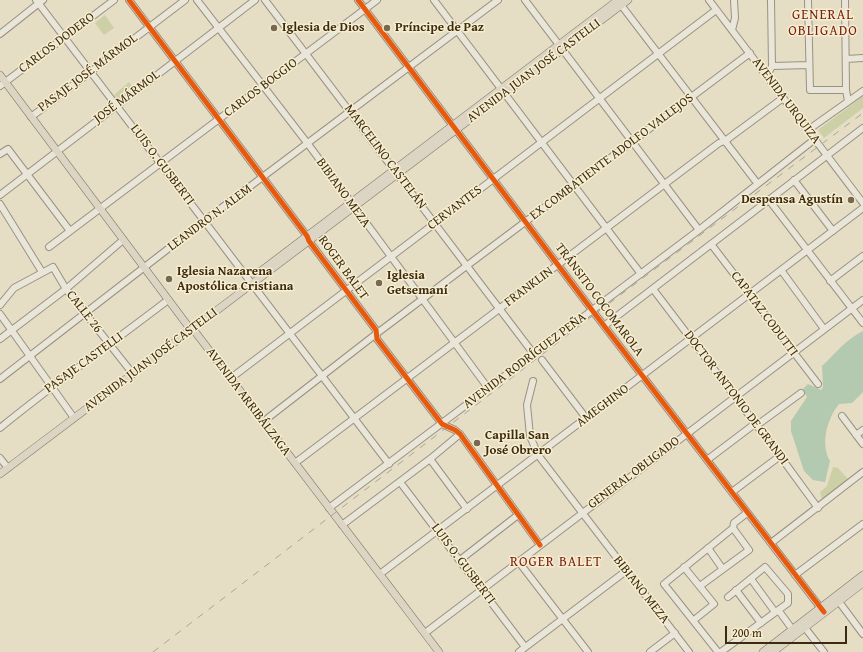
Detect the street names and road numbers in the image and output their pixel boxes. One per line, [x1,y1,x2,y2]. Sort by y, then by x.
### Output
street label: CARLOS DODERO [16,9,98,77]
street label: AVENIDA JUAN JOSÉ CASTELLI [464,16,604,126]
street label: PASAJE JOSÉ MÁRMOL [35,30,141,116]
street label: CARLOS BOGGIO [221,55,301,121]
street label: AVENIDA URQUIZA [748,55,824,147]
street label: JOSÉ MÁRMOL [91,67,163,127]
street label: EX COMBATIENTE ADOLFO VALLEJOS [527,90,697,224]
street label: MARCELINO CASTELÁN [341,102,429,212]
street label: LUIS O. GUSBERTI [127,122,197,208]
street label: BIBIANO MEZA [313,155,373,231]
street label: LEANDRO N. ALEM [165,181,255,255]
street label: CERVANTES [425,182,485,234]
street label: ROGER BALET [315,233,371,303]
street label: TRÁNSITO COCOMAROLA [551,240,647,360]
street label: FRANKLIN [502,264,556,310]
street label: CAPATAZ CODUTTI [727,268,801,360]
street label: CALLE 26 [63,288,105,336]
street label: AVENIDA JUAN JOSÉ CASTELLI [81,305,221,415]
street label: AVENIDA RODRÍGUEZ PEÑA [460,310,590,412]
street label: DOCTOR ANTONIO DE GRANDI [680,328,792,468]
street label: PASAJE CASTELLI [42,329,126,397]
street label: AVENIDA ARRIBÁLZAGA [202,345,294,459]
street label: AMEGHINO [574,381,632,431]
street label: GENERAL OBLIGADO [585,433,683,513]
street label: LUIS O. GUSBERTI [428,521,498,607]
street label: BIBIANO MEZA [610,553,672,627]

